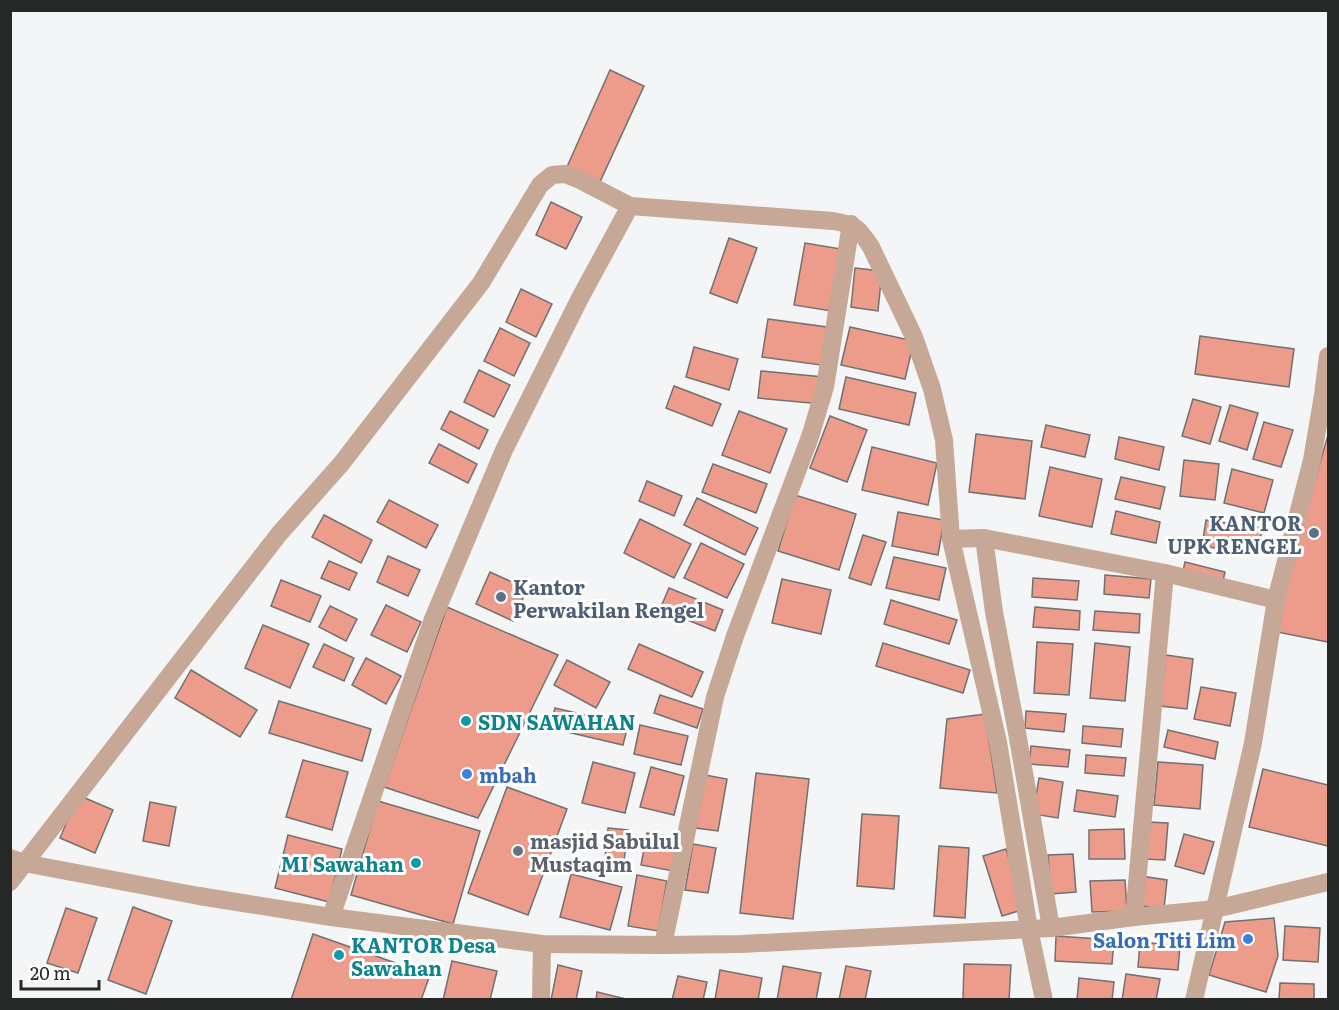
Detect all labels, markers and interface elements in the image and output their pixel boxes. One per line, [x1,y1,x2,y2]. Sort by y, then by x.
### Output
place label: KANTOR UPK RENGEL [1167,507,1302,560]
marker: KANTOR UPK RENGEL [1307,526,1321,540]
place label: Kantor Perwakilan Rengel [513,571,704,624]
marker: Kantor Perwakilan Rengel [494,590,508,604]
place label: SDN SAWAHAN [478,706,636,736]
marker: SDN SAWAHAN [459,714,473,728]
place label: mbah [479,759,537,789]
marker: mbah [460,767,474,781]
place label: masjid Sabulul Mustaqim [530,825,680,878]
marker: masjid Sabulul Mustaqim [511,844,525,858]
place label: MI Sawahan [281,848,404,878]
marker: MI Sawahan [409,856,423,870]
place label: Salon Titi Lim [1093,924,1236,954]
place label: KANTOR Desa Sawahan [351,929,497,982]
marker: Salon Titi Lim [1241,932,1255,946]
marker: KANTOR Desa Sawahan [332,948,346,962]
scale bar [21,953,99,991]
text: 20 m [30,959,71,986]

